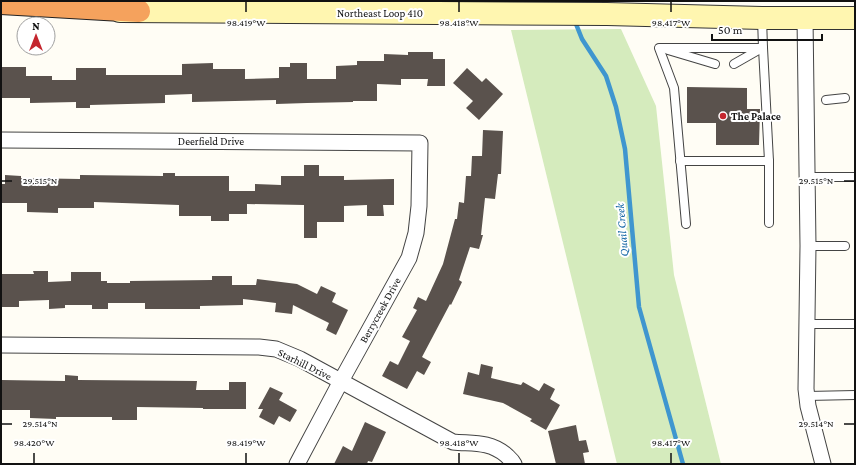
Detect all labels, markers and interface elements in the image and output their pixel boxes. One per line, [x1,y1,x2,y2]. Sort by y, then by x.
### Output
street label: Northeast Loop 410 [337,7,423,20]
north arrow [16,16,56,56]
scale bar [712,16,822,42]
text: 98.419°W [227,17,266,28]
text: 98.418°W [440,17,479,28]
text: 98.417°W [652,17,691,28]
text: N [32,20,40,32]
text: 50 m [718,23,743,37]
place label: The Palace [731,110,781,122]
marker: The Palace [718,111,728,121]
street label: Deerfield Drive [178,135,244,147]
text: 29.515°N [23,175,58,186]
text: 29.515°N [799,175,834,186]
water label: Quail Creek [613,202,631,257]
street label: Berrycreek Drive [357,275,404,345]
street label: Starhill Drive [276,346,334,382]
text: 29.514°N [23,418,58,429]
text: 29.514°N [799,418,834,429]
text: 98.420°W [14,437,55,448]
text: 98.419°W [227,437,266,448]
text: 98.418°W [440,437,479,448]
text: 98.417°W [652,437,691,448]

